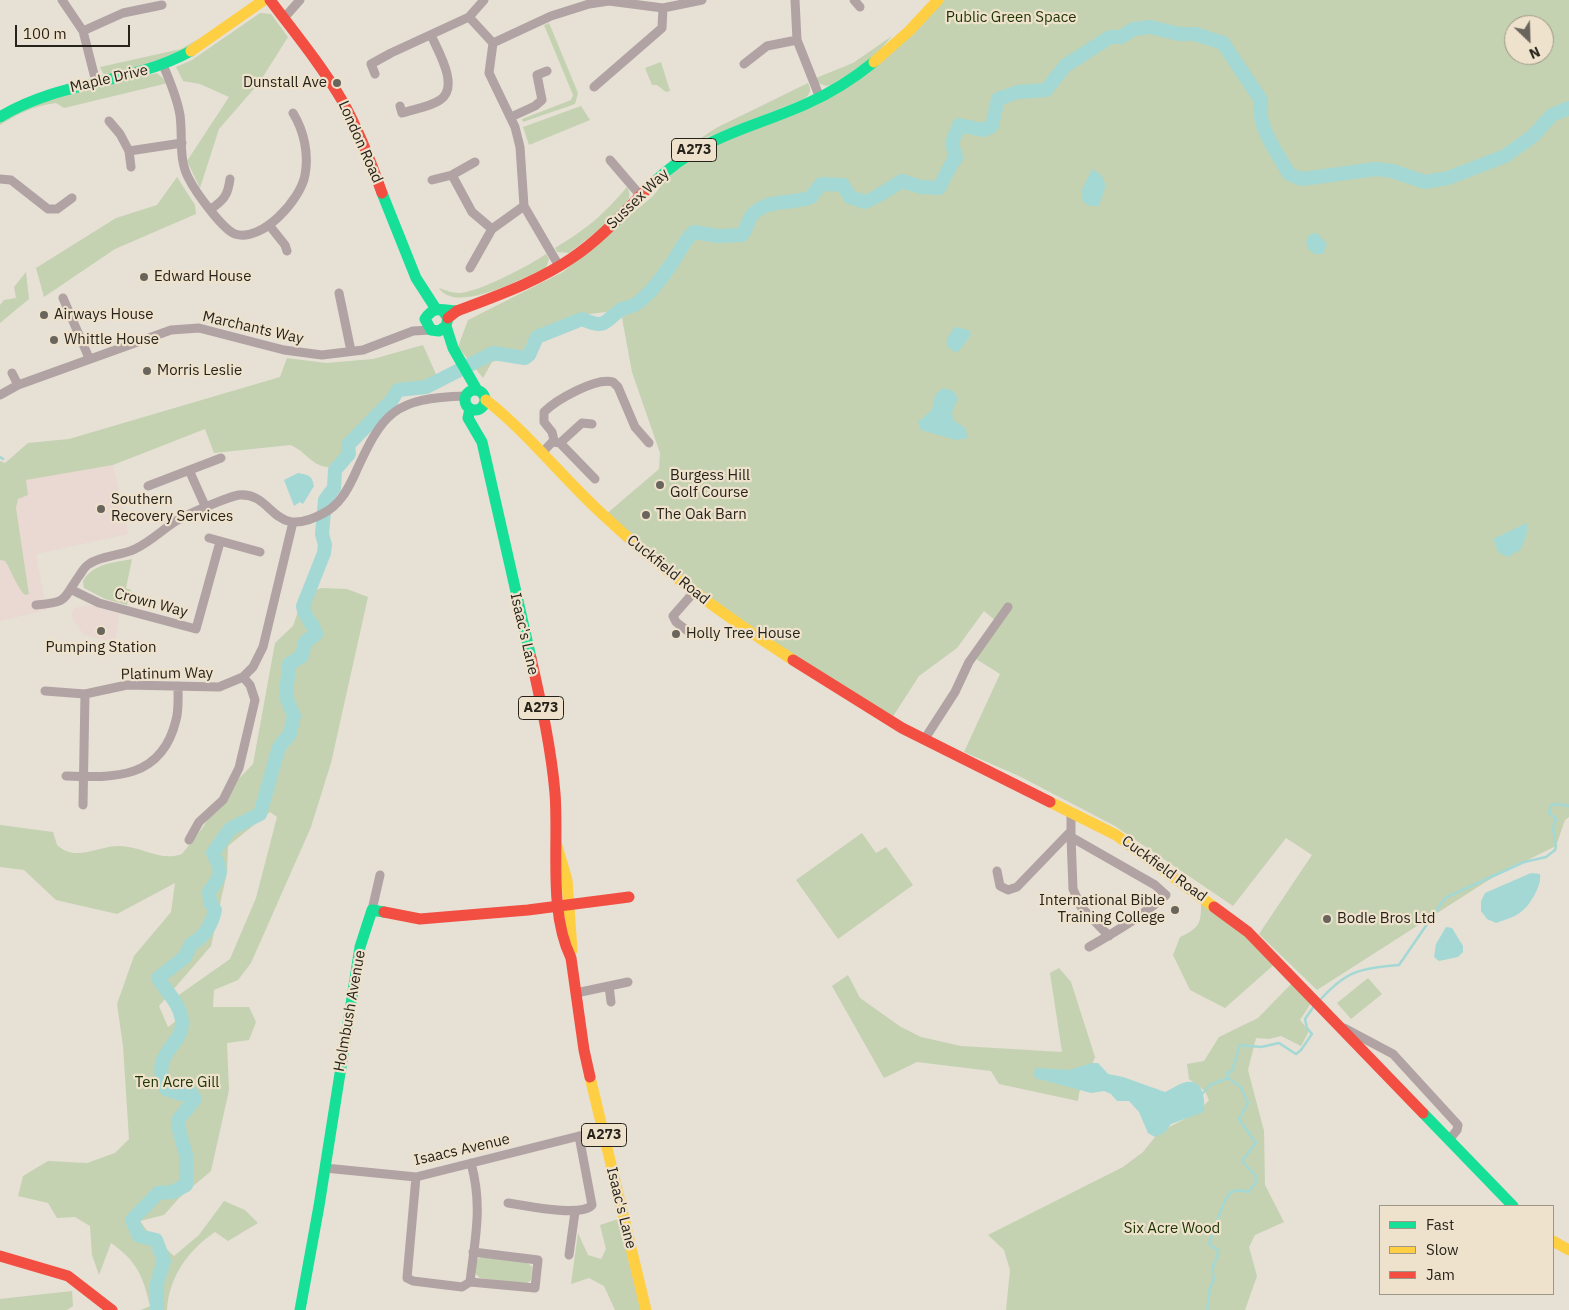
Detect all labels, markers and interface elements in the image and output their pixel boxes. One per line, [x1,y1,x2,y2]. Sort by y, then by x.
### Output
park label: Public Green Space [946,9,1076,27]
scale bar [18,15,132,47]
north arrow [1504,15,1554,65]
text: 100 m [23,24,67,43]
text: N [1526,43,1543,63]
street label: Maple Drive [68,61,150,97]
place label: Dunstall Ave [243,74,327,92]
marker: Dunstall Ave [331,77,343,89]
street label: London Road [334,98,386,186]
road number: A273 [672,138,716,162]
street label: Sussex Way [603,165,673,233]
place label: Edward House [154,268,251,286]
marker: Edward House [138,271,150,283]
place label: Airways House [54,306,154,324]
street label: Marchants Way [201,308,305,348]
marker: Airways House [38,309,50,321]
place label: Whittle House [64,331,159,349]
marker: Whittle House [48,334,60,346]
place label: Morris Leslie [157,362,242,380]
marker: Morris Leslie [141,365,153,377]
place label: Burgess Hill Golf Course [670,467,750,502]
marker: Burgess Hill Golf Course [654,479,666,491]
place label: Southern Recovery Services [111,491,233,526]
marker: Southern Recovery Services [95,503,107,515]
place label: The Oak Barn [656,506,747,524]
marker: The Oak Barn [640,509,652,521]
street label: Cuckfield Road [623,531,713,609]
street label: Crown Way [112,585,190,621]
street label: Isaac's Lane [506,591,542,677]
marker: Pumping Station [95,625,107,637]
place label: Holly Tree House [686,625,800,643]
marker: Holly Tree House [670,628,682,640]
place label: Pumping Station [45,639,157,657]
street label: Platinum Way [121,664,213,684]
road number: A273 [518,696,564,720]
street label: Cuckfield Road [1118,832,1210,906]
place label: International Bible Training College [1039,892,1165,927]
marker: International Bible Training College [1169,904,1181,916]
place label: Bodle Bros Ltd [1337,910,1435,928]
marker: Bodle Bros Ltd [1321,913,1333,925]
street label: Holmbush Avenue [330,949,370,1073]
park label: Ten Acre Gill [135,1074,219,1092]
road number: A273 [582,1124,626,1146]
street label: Isaacs Avenue [412,1130,512,1170]
street label: Isaac's Lane [602,1165,640,1251]
legend [1379,1205,1554,1295]
text: Fast [1426,1215,1454,1234]
park label: Six Acre Wood [1124,1220,1220,1238]
text: Slow [1426,1240,1459,1259]
text: Jam [1426,1265,1455,1284]

